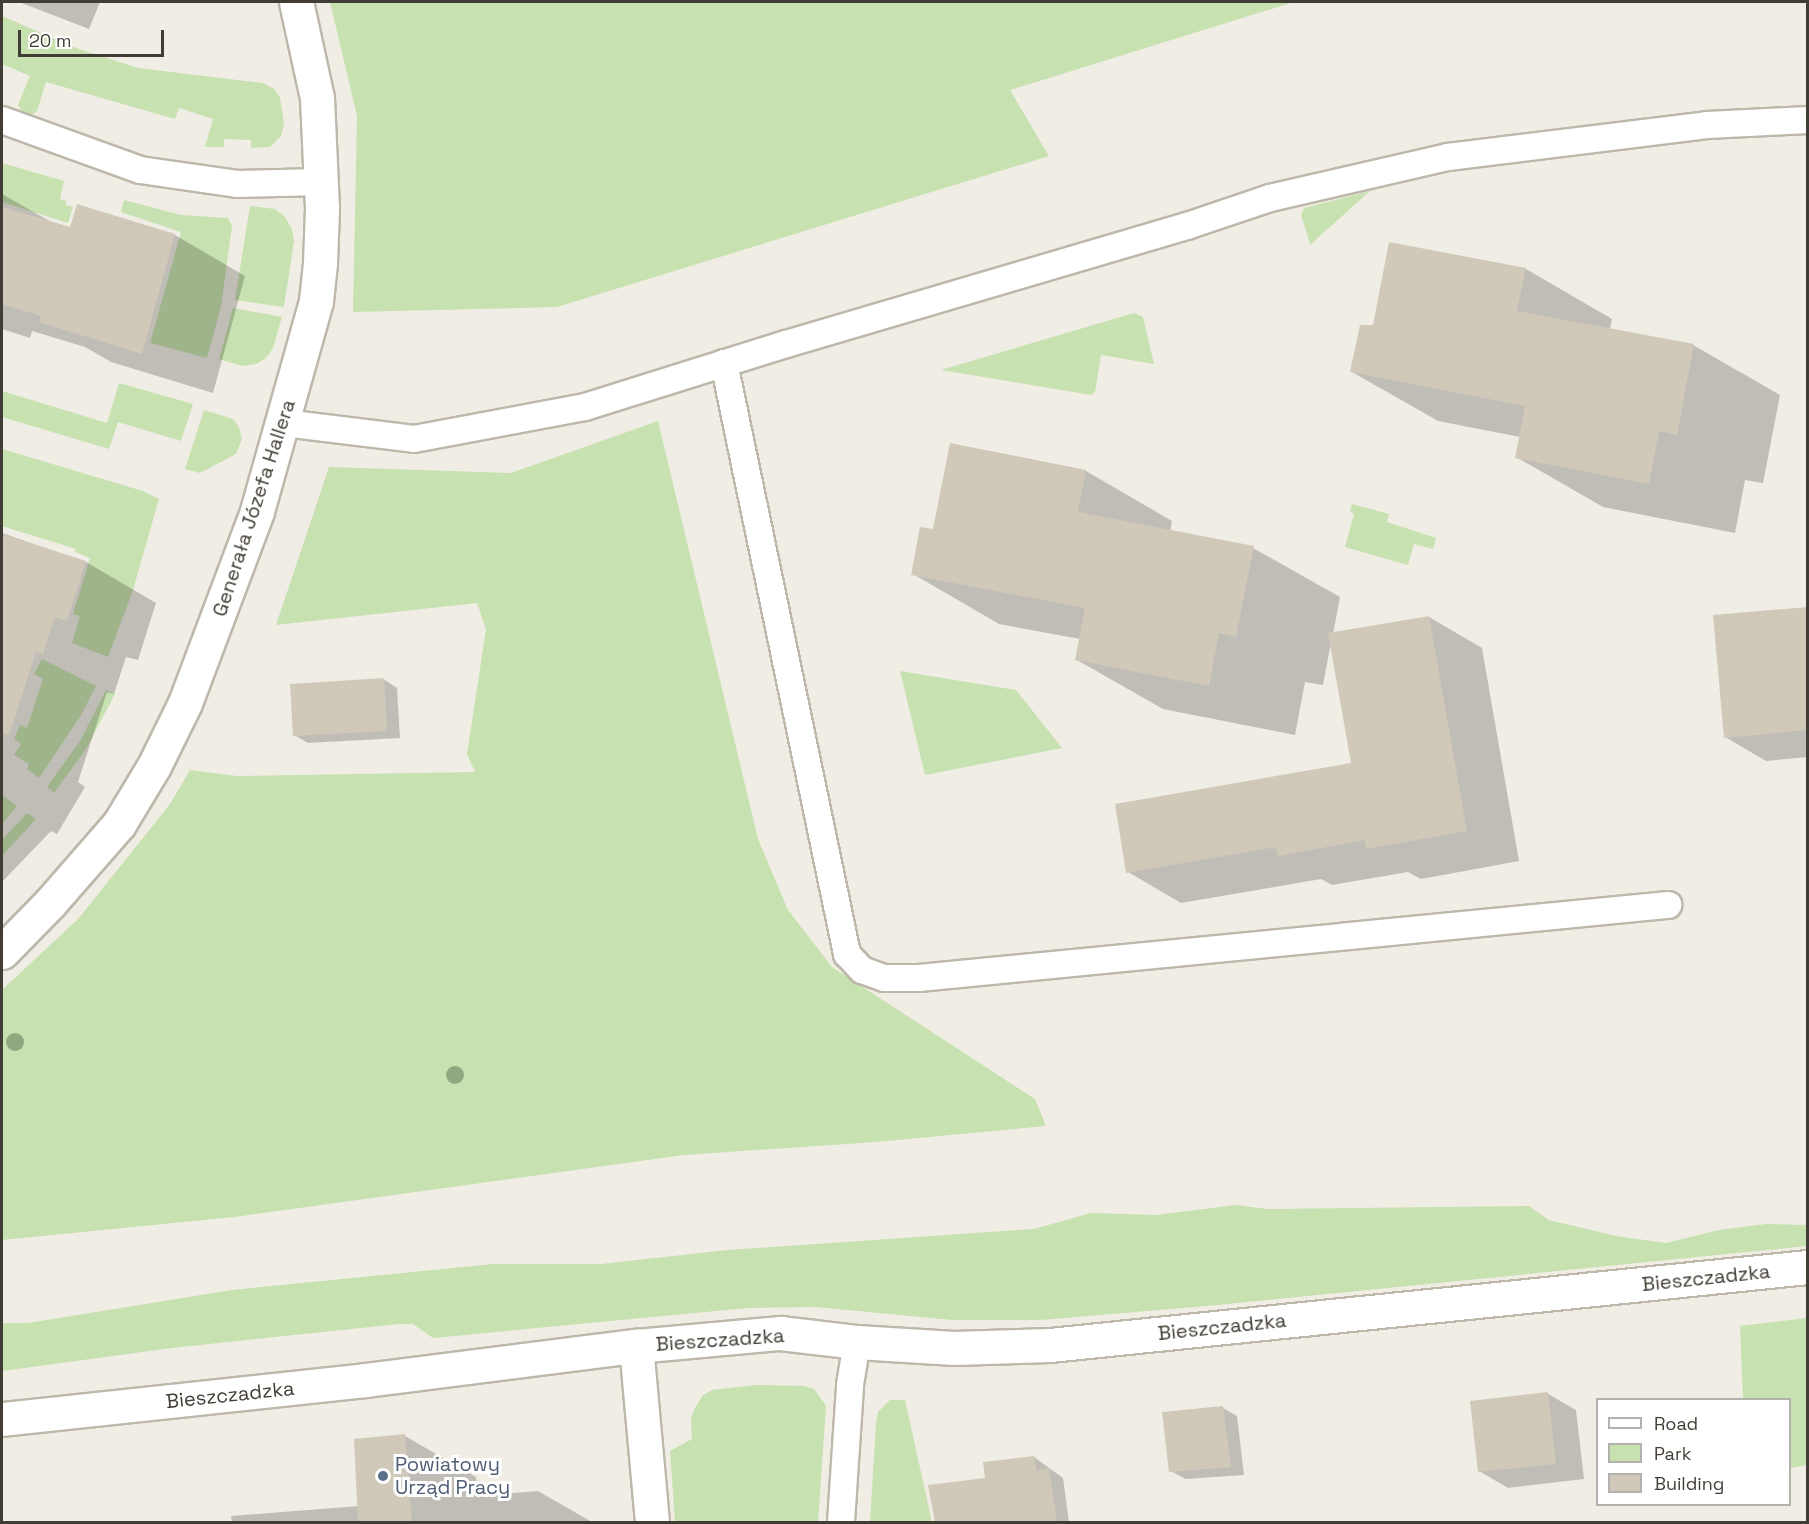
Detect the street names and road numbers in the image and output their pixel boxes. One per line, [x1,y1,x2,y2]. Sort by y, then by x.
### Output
street label: Generała Józefa Hallera [208,396,300,620]
street label: Bieszczadzka [1641,1259,1771,1297]
street label: Bieszczadzka [1157,1308,1287,1346]
street label: Bieszczadzka [655,1324,785,1356]
street label: Bieszczadzka [165,1376,295,1414]

